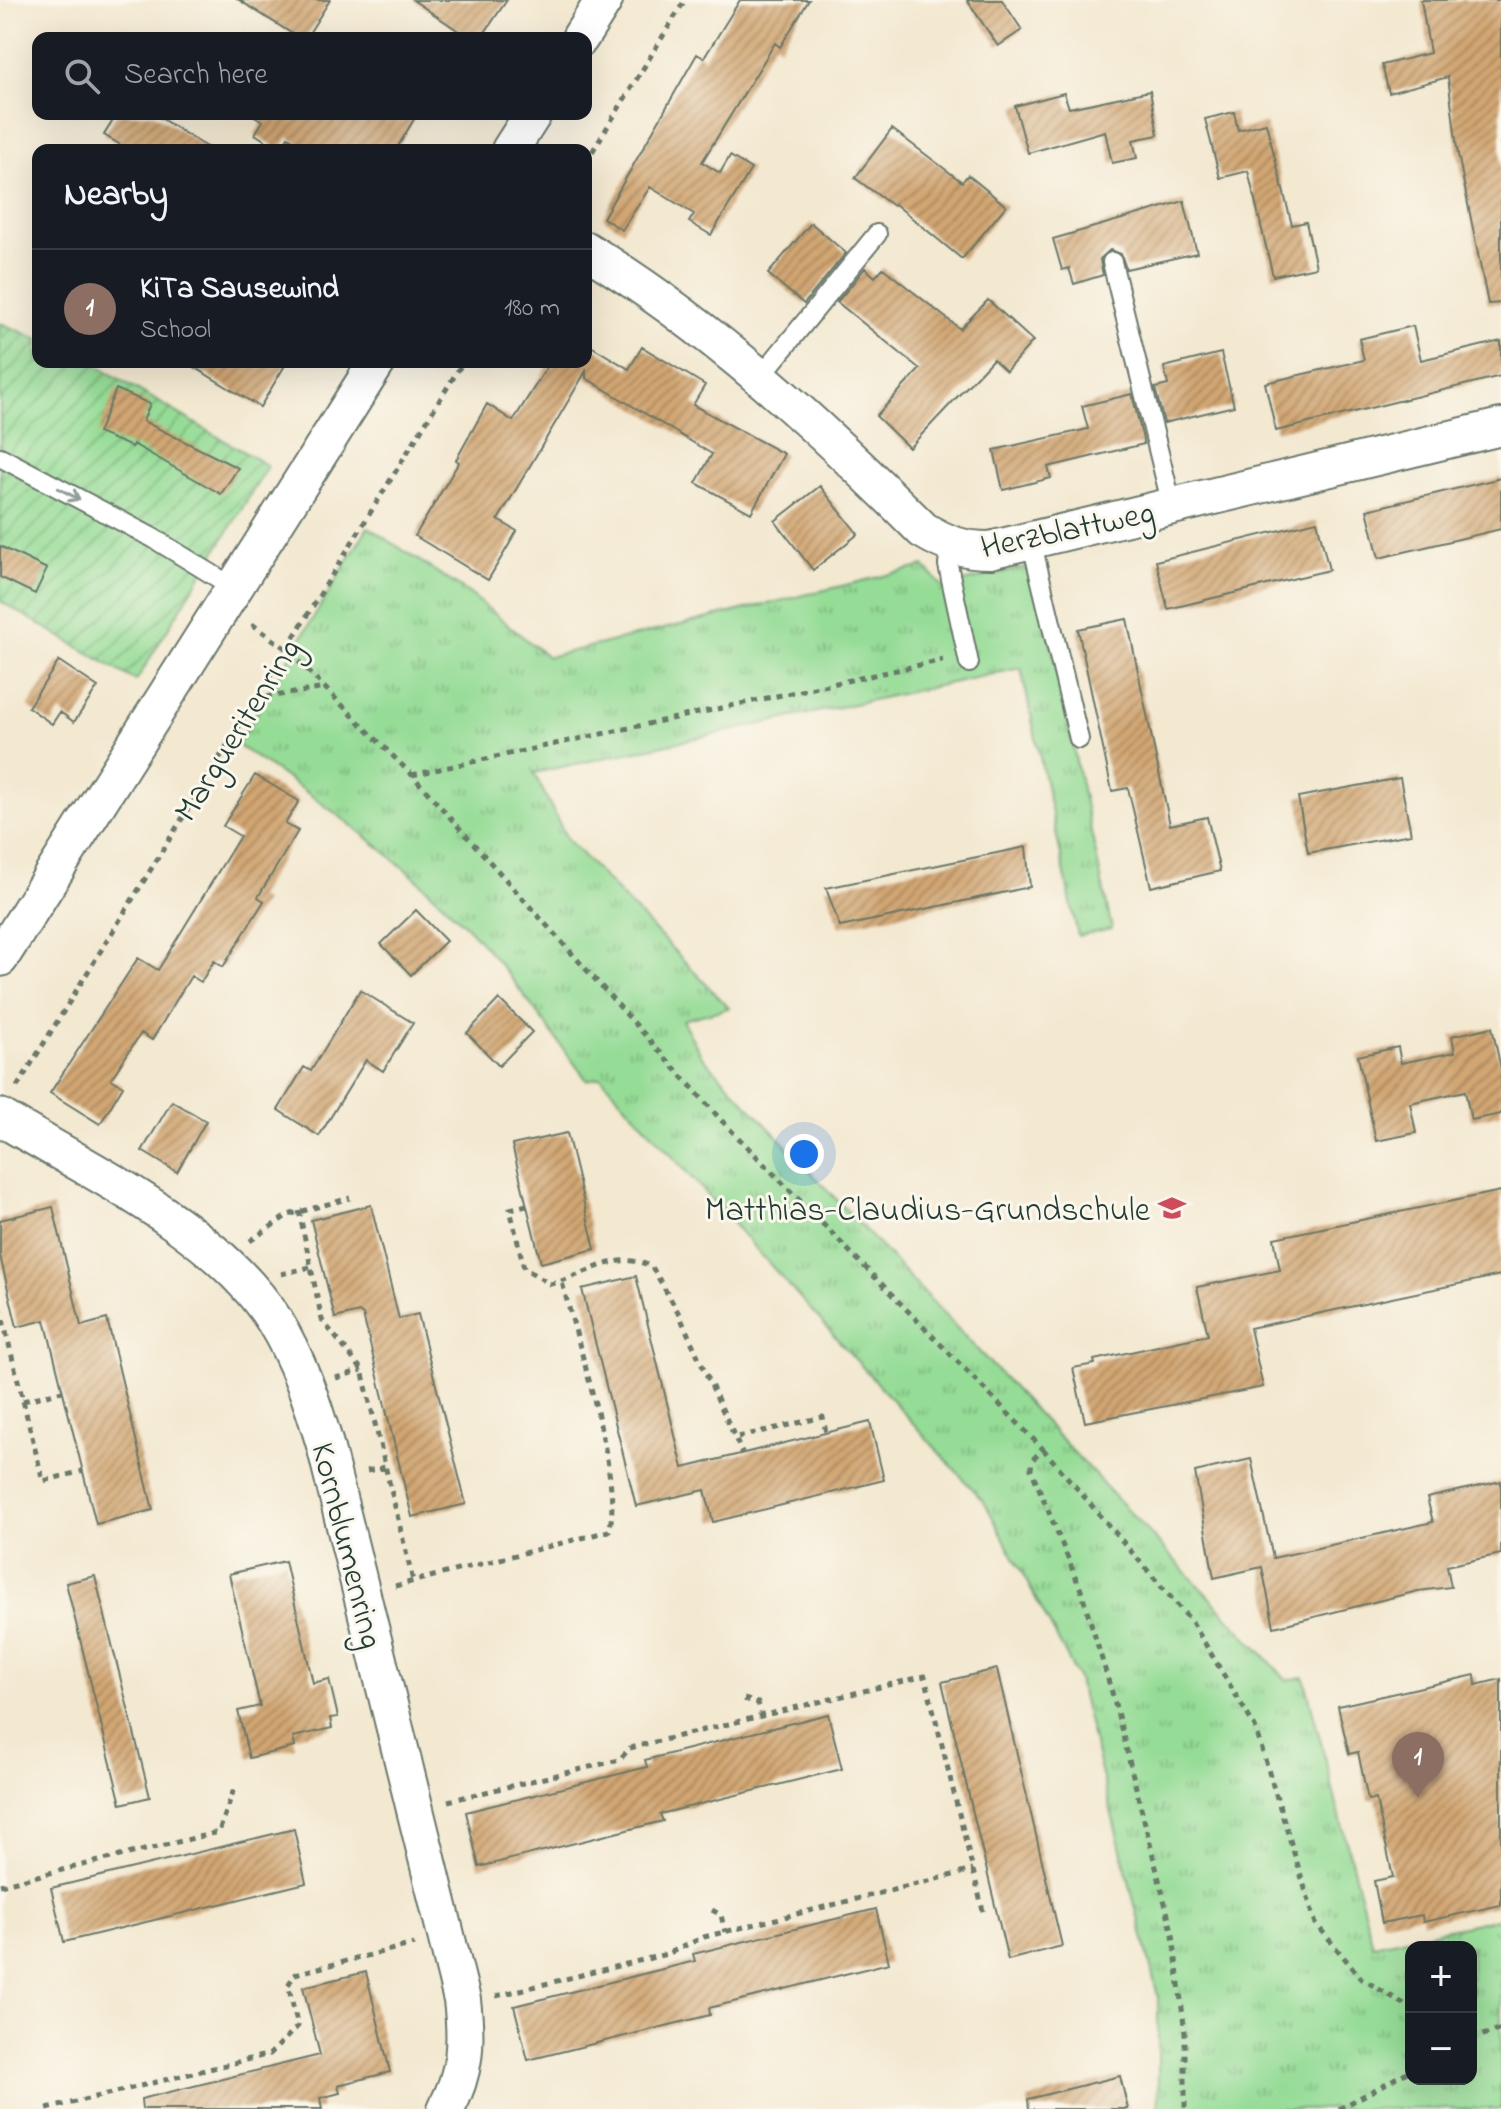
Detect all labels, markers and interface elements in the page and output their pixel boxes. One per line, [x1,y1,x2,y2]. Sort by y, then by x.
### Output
search box [32,32,592,120]
icon: search [60,54,104,98]
text: Search here [124,54,268,98]
text: Nearby [64,171,168,221]
text: KiTa Sausewind [140,268,339,312]
text: 1 [86,290,94,328]
text: 180 m [504,290,560,328]
text: School [140,312,211,350]
one-way arrow [57,486,80,502]
street label: Herzblattweg [976,489,1159,575]
street label: Margueritenring [163,630,316,833]
your location [784,1134,824,1174]
place label: Matthias-Claudius-Grundschule [705,1187,1151,1237]
school or university icon: Matthias-Claudius-Grundschule [1157,1193,1187,1223]
street label: Kornblumenring [295,1438,395,1654]
pin: 1 [1392,1732,1444,1798]
map controls [1405,1941,1477,2085]
button: + [1405,1941,1477,2013]
button: − [1405,2013,1477,2085]

